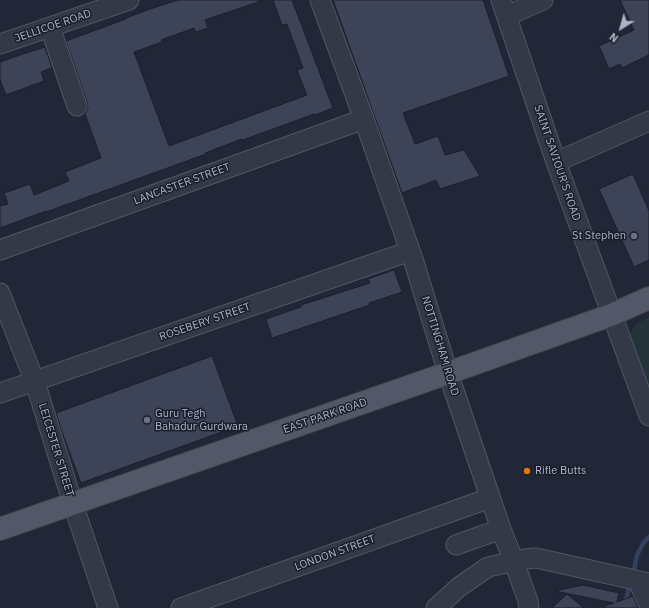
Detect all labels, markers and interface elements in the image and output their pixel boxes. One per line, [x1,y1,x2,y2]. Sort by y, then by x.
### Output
street label: JELLICOE ROAD [13,7,93,45]
north arrow [601,8,641,48]
text: N [606,30,621,46]
street label: SAINT SAVIOUR'S ROAD [531,103,583,223]
street label: LANCASTER STREET [132,160,232,208]
place label: St Stephen [572,229,626,243]
marker: St Stephen [629,231,639,241]
street label: NOTTINGHAM ROAD [419,295,461,397]
street label: ROSEBERY STREET [158,300,252,344]
street label: EAST PARK ROAD [282,396,368,436]
street label: LEICESTER STREET [36,402,76,498]
place label: Guru Tegh Bahadur Gurdwara [155,407,248,433]
marker: Guru Tegh Bahadur Gurdwara [142,415,152,425]
place label: Rifle Butts [535,464,586,478]
marker: Rifle Butts [522,466,532,476]
street label: LONDON STREET [293,532,377,574]

